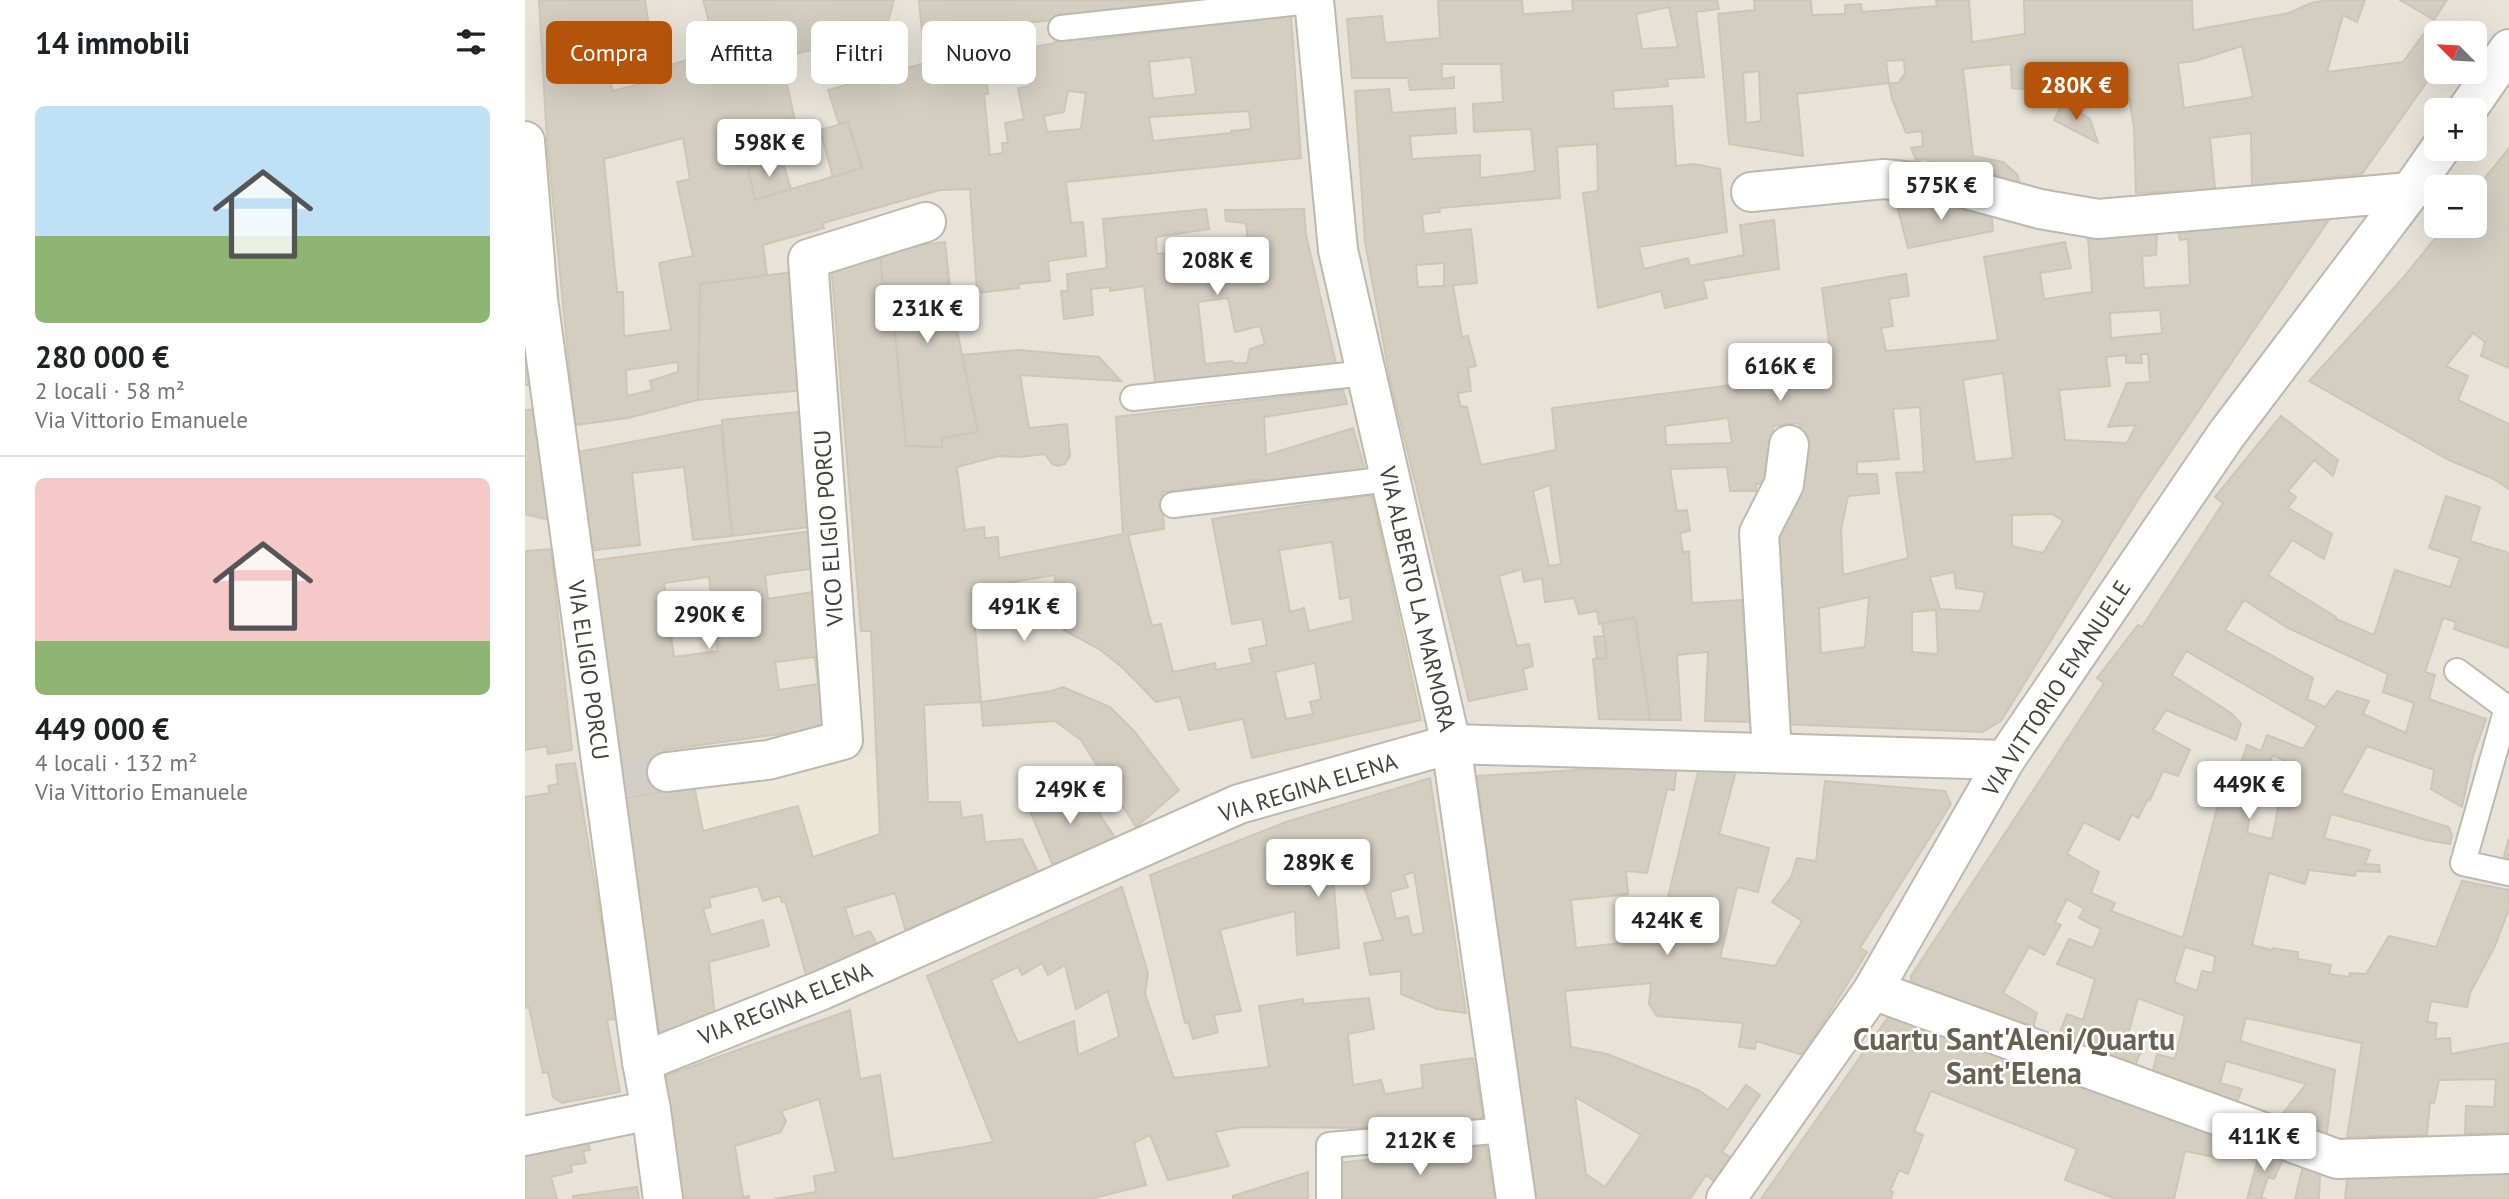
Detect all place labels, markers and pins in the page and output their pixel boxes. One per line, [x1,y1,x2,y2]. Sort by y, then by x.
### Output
pin: 280K € [2019,62,2133,122]
pin: 598K € [712,120,826,179]
pin: 575K € [1884,162,1998,222]
pin: 208K € [1160,238,1274,297]
pin: 231K € [870,286,984,345]
pin: 616K € [1723,344,1837,403]
pin: 491K € [967,584,1081,643]
pin: 290K € [652,592,766,651]
pin: 449K € [2192,762,2306,821]
pin: 249K € [1013,766,1127,826]
pin: 289K € [1261,839,1375,899]
pin: 424K € [1610,898,1724,957]
pin: 411K € [2207,1114,2321,1173]
pin: 212K € [1363,1118,1477,1177]

